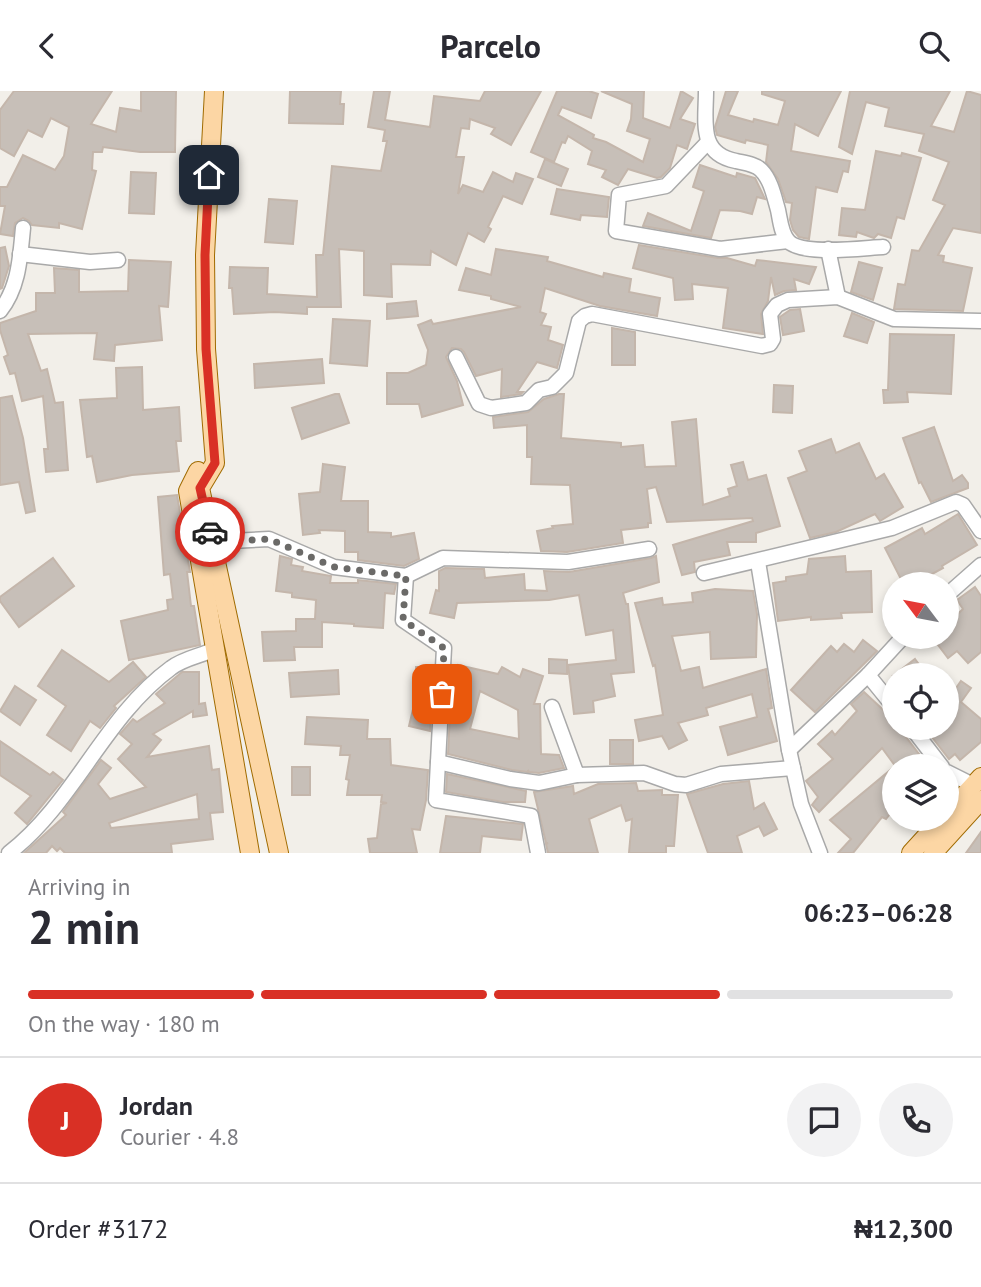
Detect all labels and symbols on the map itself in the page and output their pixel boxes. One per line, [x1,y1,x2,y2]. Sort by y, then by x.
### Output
pin [179,145,239,205]
courier [175,497,245,567]
north arrow [882,572,959,649]
pin [412,664,472,724]

